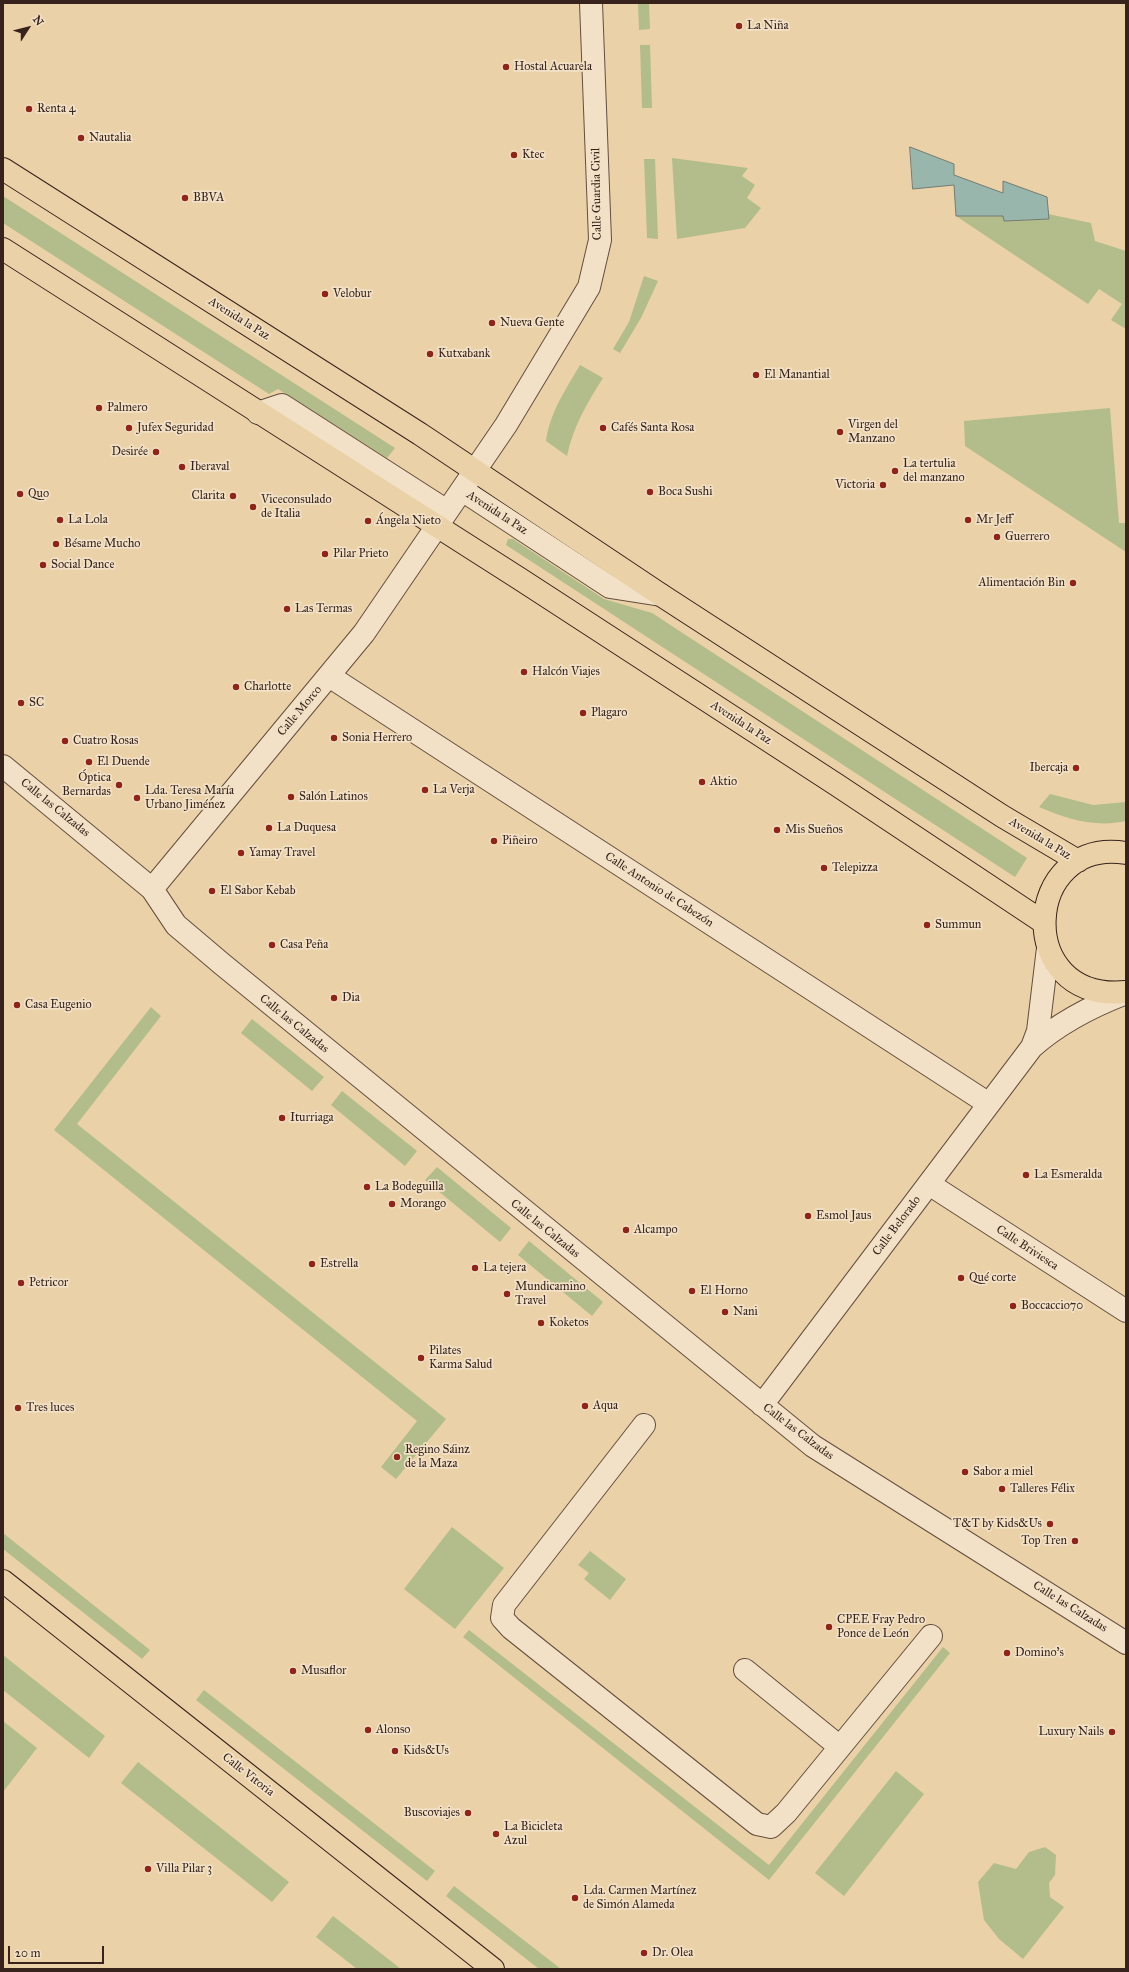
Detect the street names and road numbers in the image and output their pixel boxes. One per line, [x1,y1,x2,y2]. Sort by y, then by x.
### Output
street label: Calle Guardia Civil [589,148,605,240]
street label: Avenida la Paz [206,294,272,344]
street label: Avenida la Paz [464,488,530,538]
street label: Calle Morco [275,683,325,739]
street label: Avenida la Paz [708,698,774,748]
street label: Calle las Calzadas [17,776,93,840]
street label: Avenida la Paz [1006,815,1074,863]
street label: Calle Antonio de Cabezón [602,850,716,930]
street label: Calle las Calzadas [256,992,332,1056]
street label: Calle Belorado [870,1193,924,1259]
street label: Calle las Calzadas [507,1197,583,1261]
street label: Calle Briviesca [993,1223,1061,1273]
street label: Calle las Calzadas [760,1401,836,1463]
street label: Calle las Calzadas [1030,1578,1110,1636]
street label: Calle Vitoria [219,1750,277,1800]

